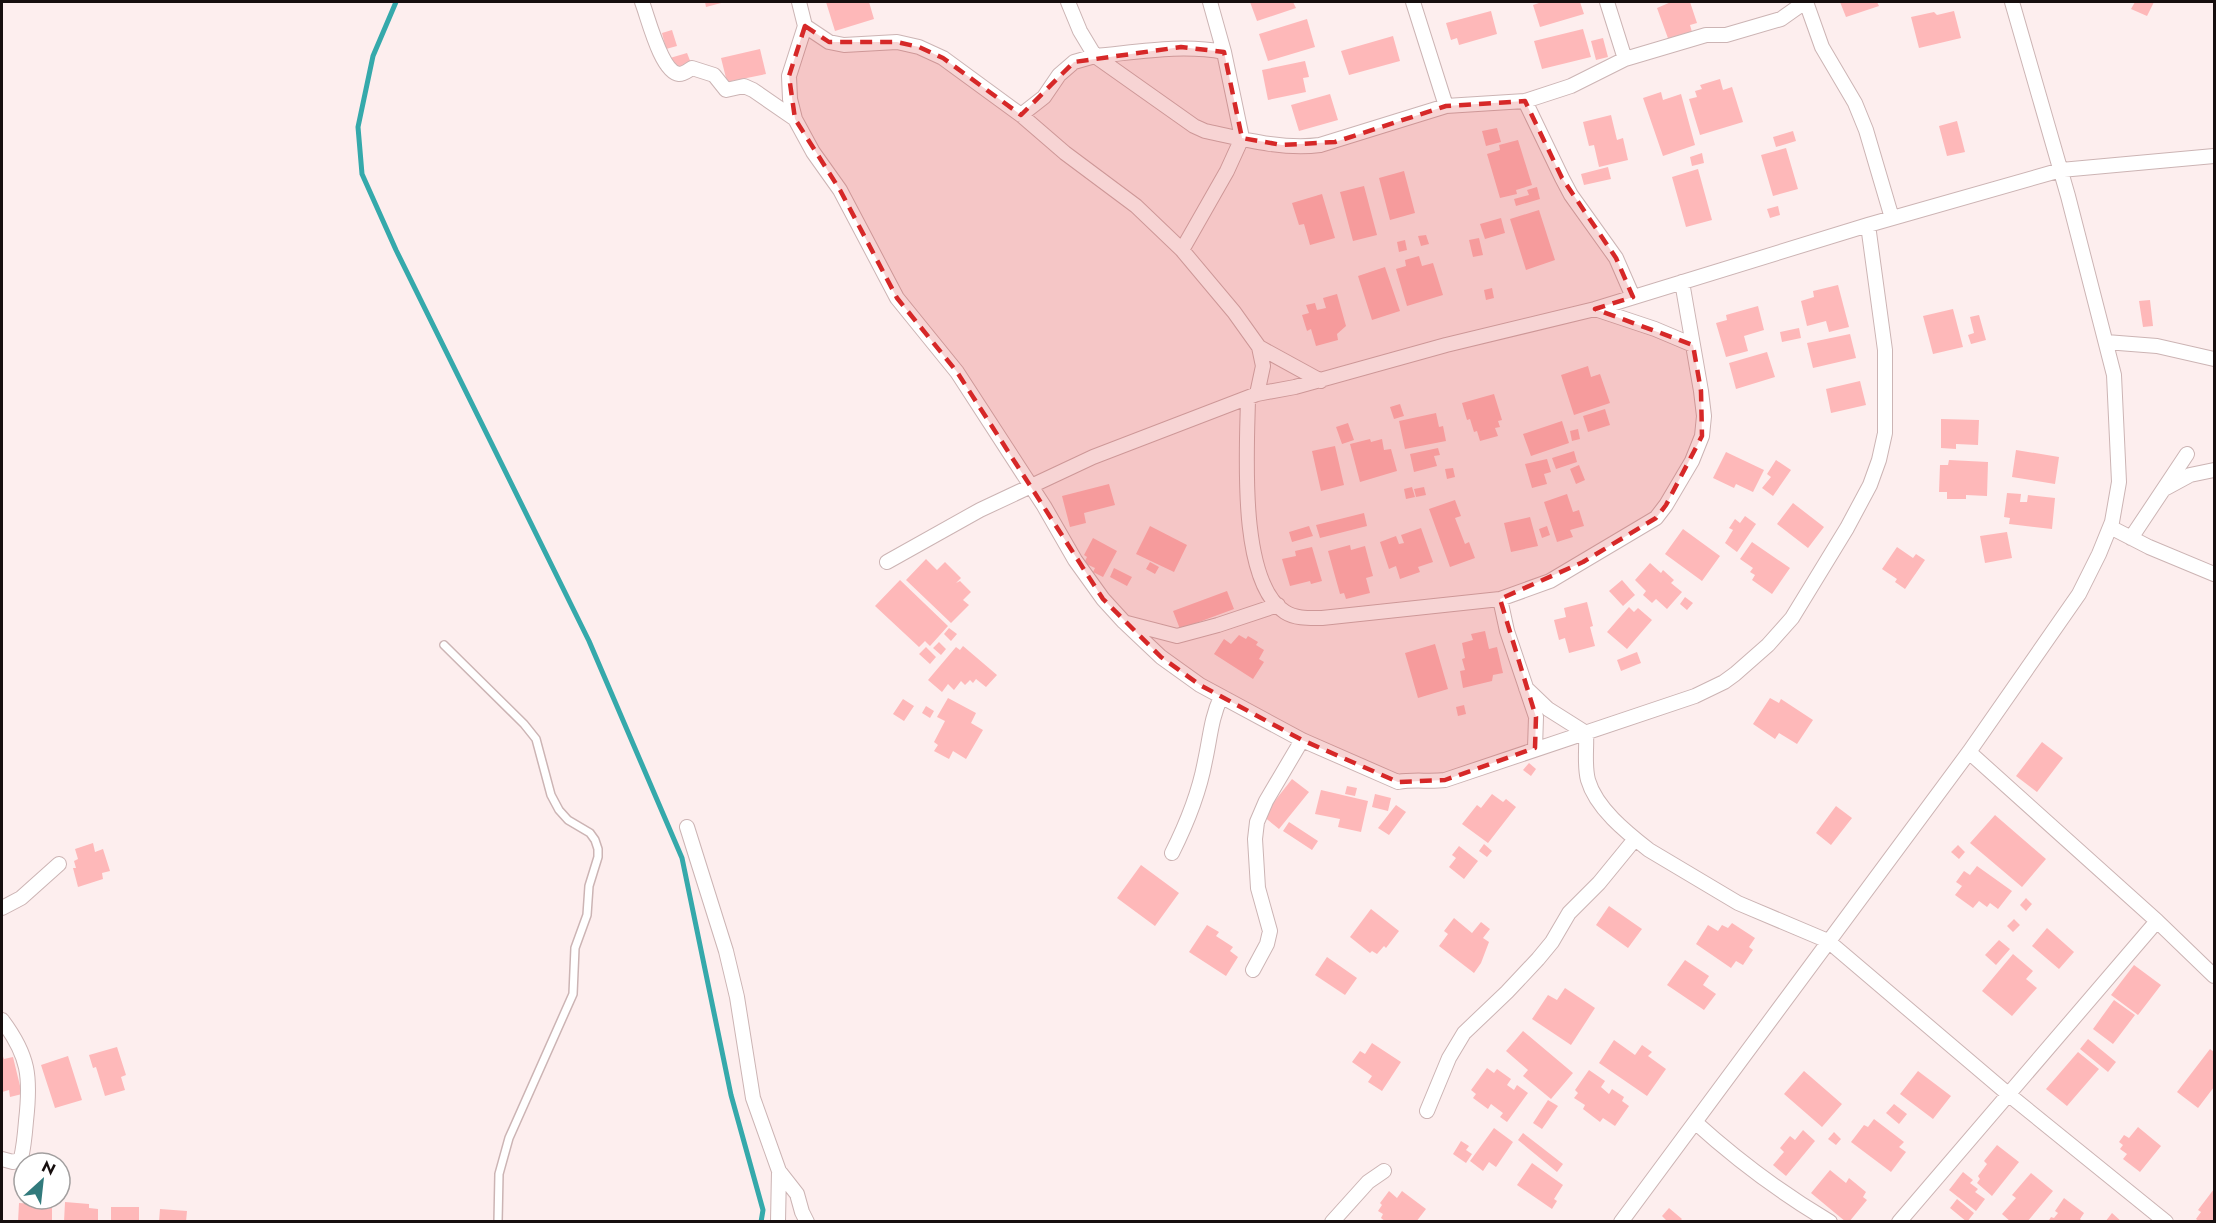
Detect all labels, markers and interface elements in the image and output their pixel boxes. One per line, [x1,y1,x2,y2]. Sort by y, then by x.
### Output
north arrow [12,1151,72,1211]
text: N [38,1155,59,1181]

